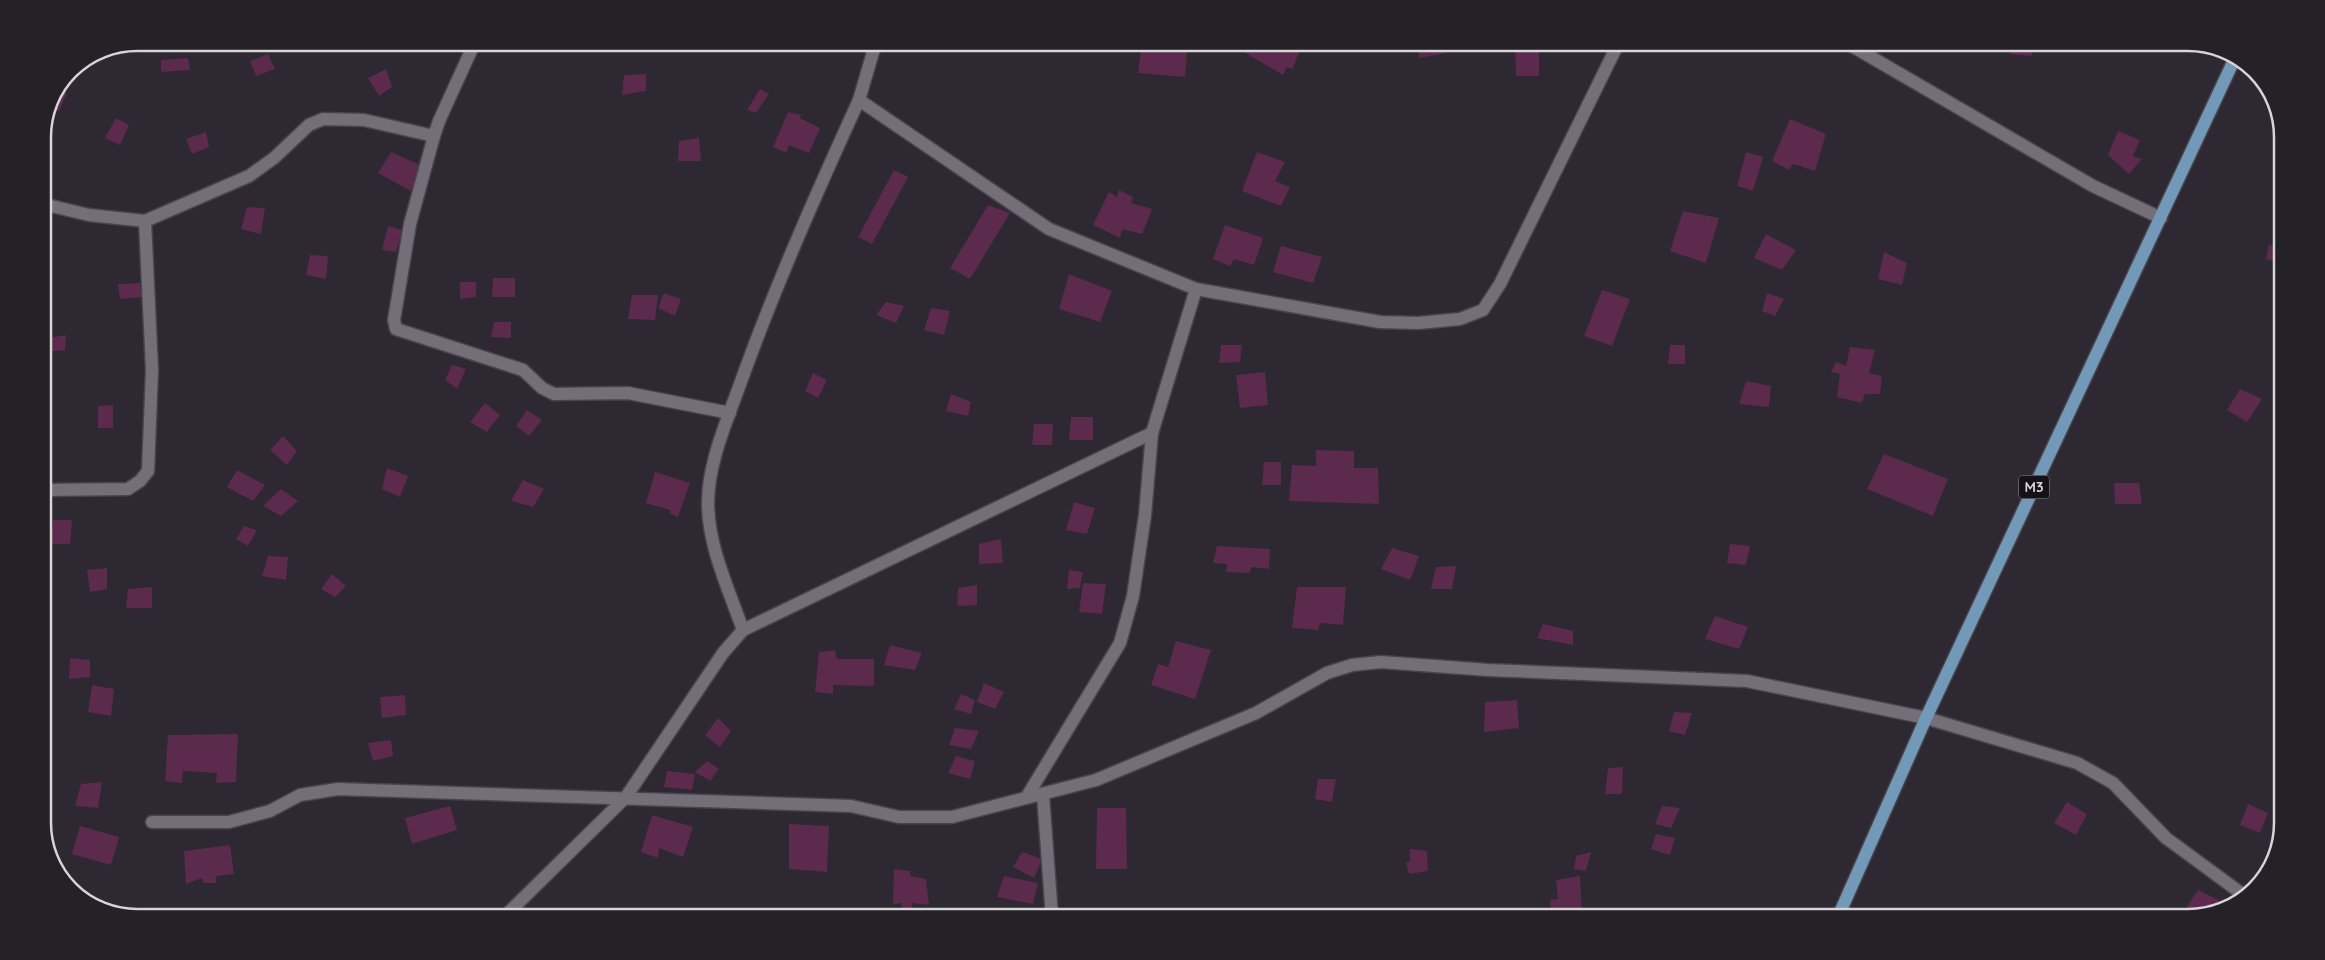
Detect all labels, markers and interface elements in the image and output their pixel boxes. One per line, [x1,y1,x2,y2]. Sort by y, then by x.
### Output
road number: M3 [2019,476,2049,498]

